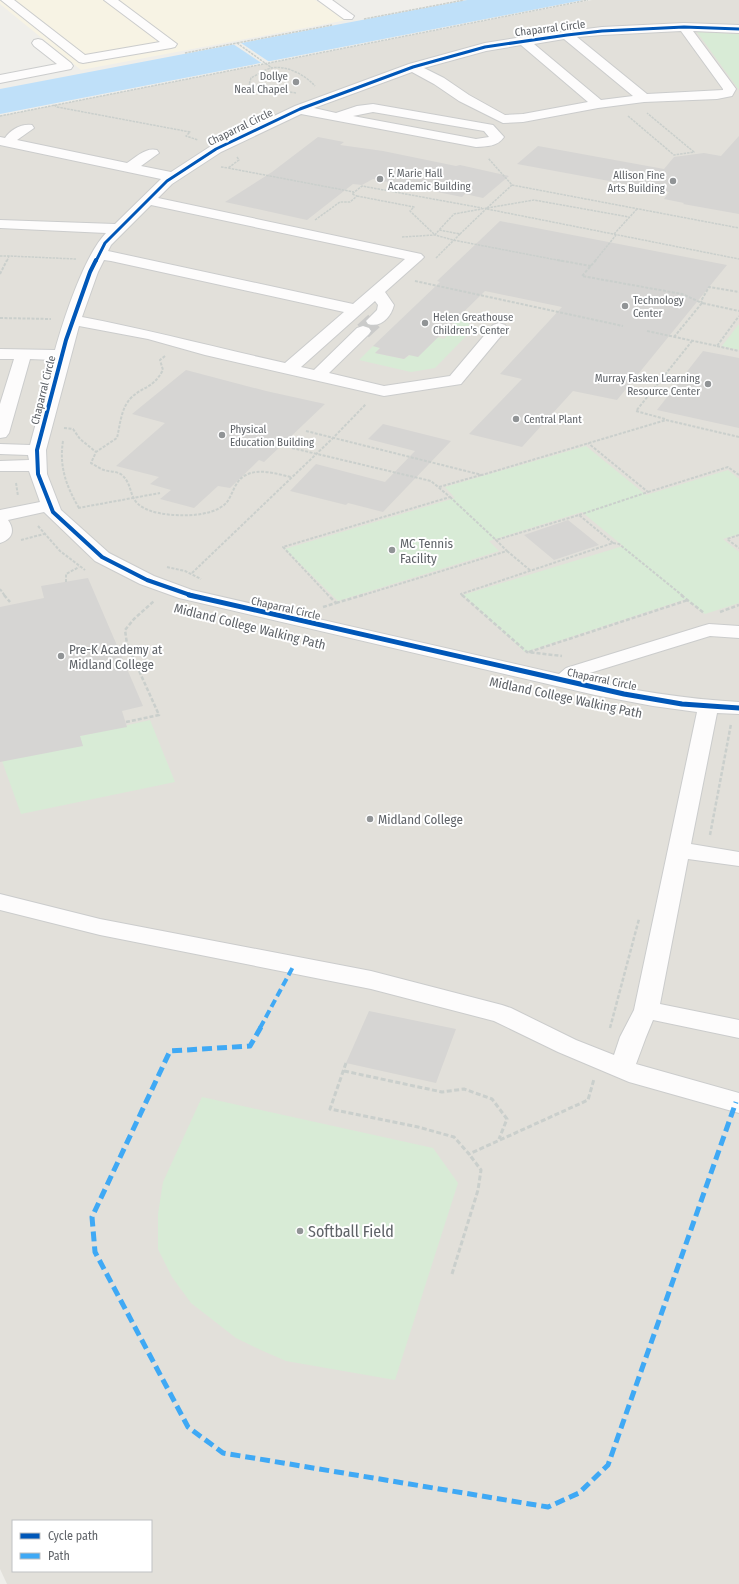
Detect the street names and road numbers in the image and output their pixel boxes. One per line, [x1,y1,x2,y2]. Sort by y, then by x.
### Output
street label: Chaparral Circle [514,18,586,39]
street label: Chaparral Circle [206,106,275,149]
street label: Chaparral Circle [29,354,58,426]
street label: Chaparral Circle [250,594,322,623]
street label: Midland College Walking Path [172,600,327,653]
street label: Chaparral Circle [566,666,638,693]
street label: Midland College Walking Path [488,674,644,721]

